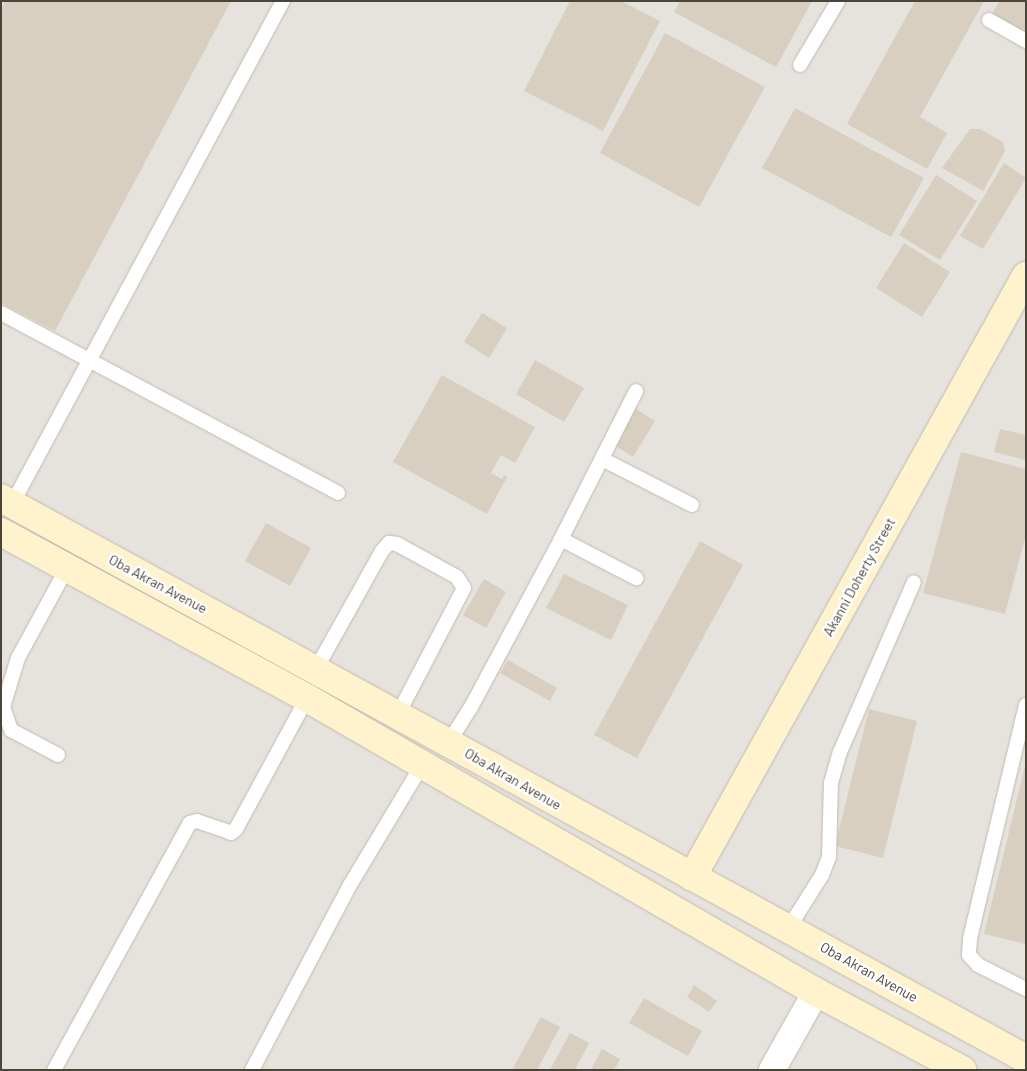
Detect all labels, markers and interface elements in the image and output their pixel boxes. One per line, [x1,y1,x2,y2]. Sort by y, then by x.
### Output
street label: Akanni Doherty Street [819,515,899,639]
street label: Oba Akran Avenue [106,551,210,617]
street label: Oba Akran Avenue [462,745,564,813]
street label: Oba Akran Avenue [817,938,921,1006]

